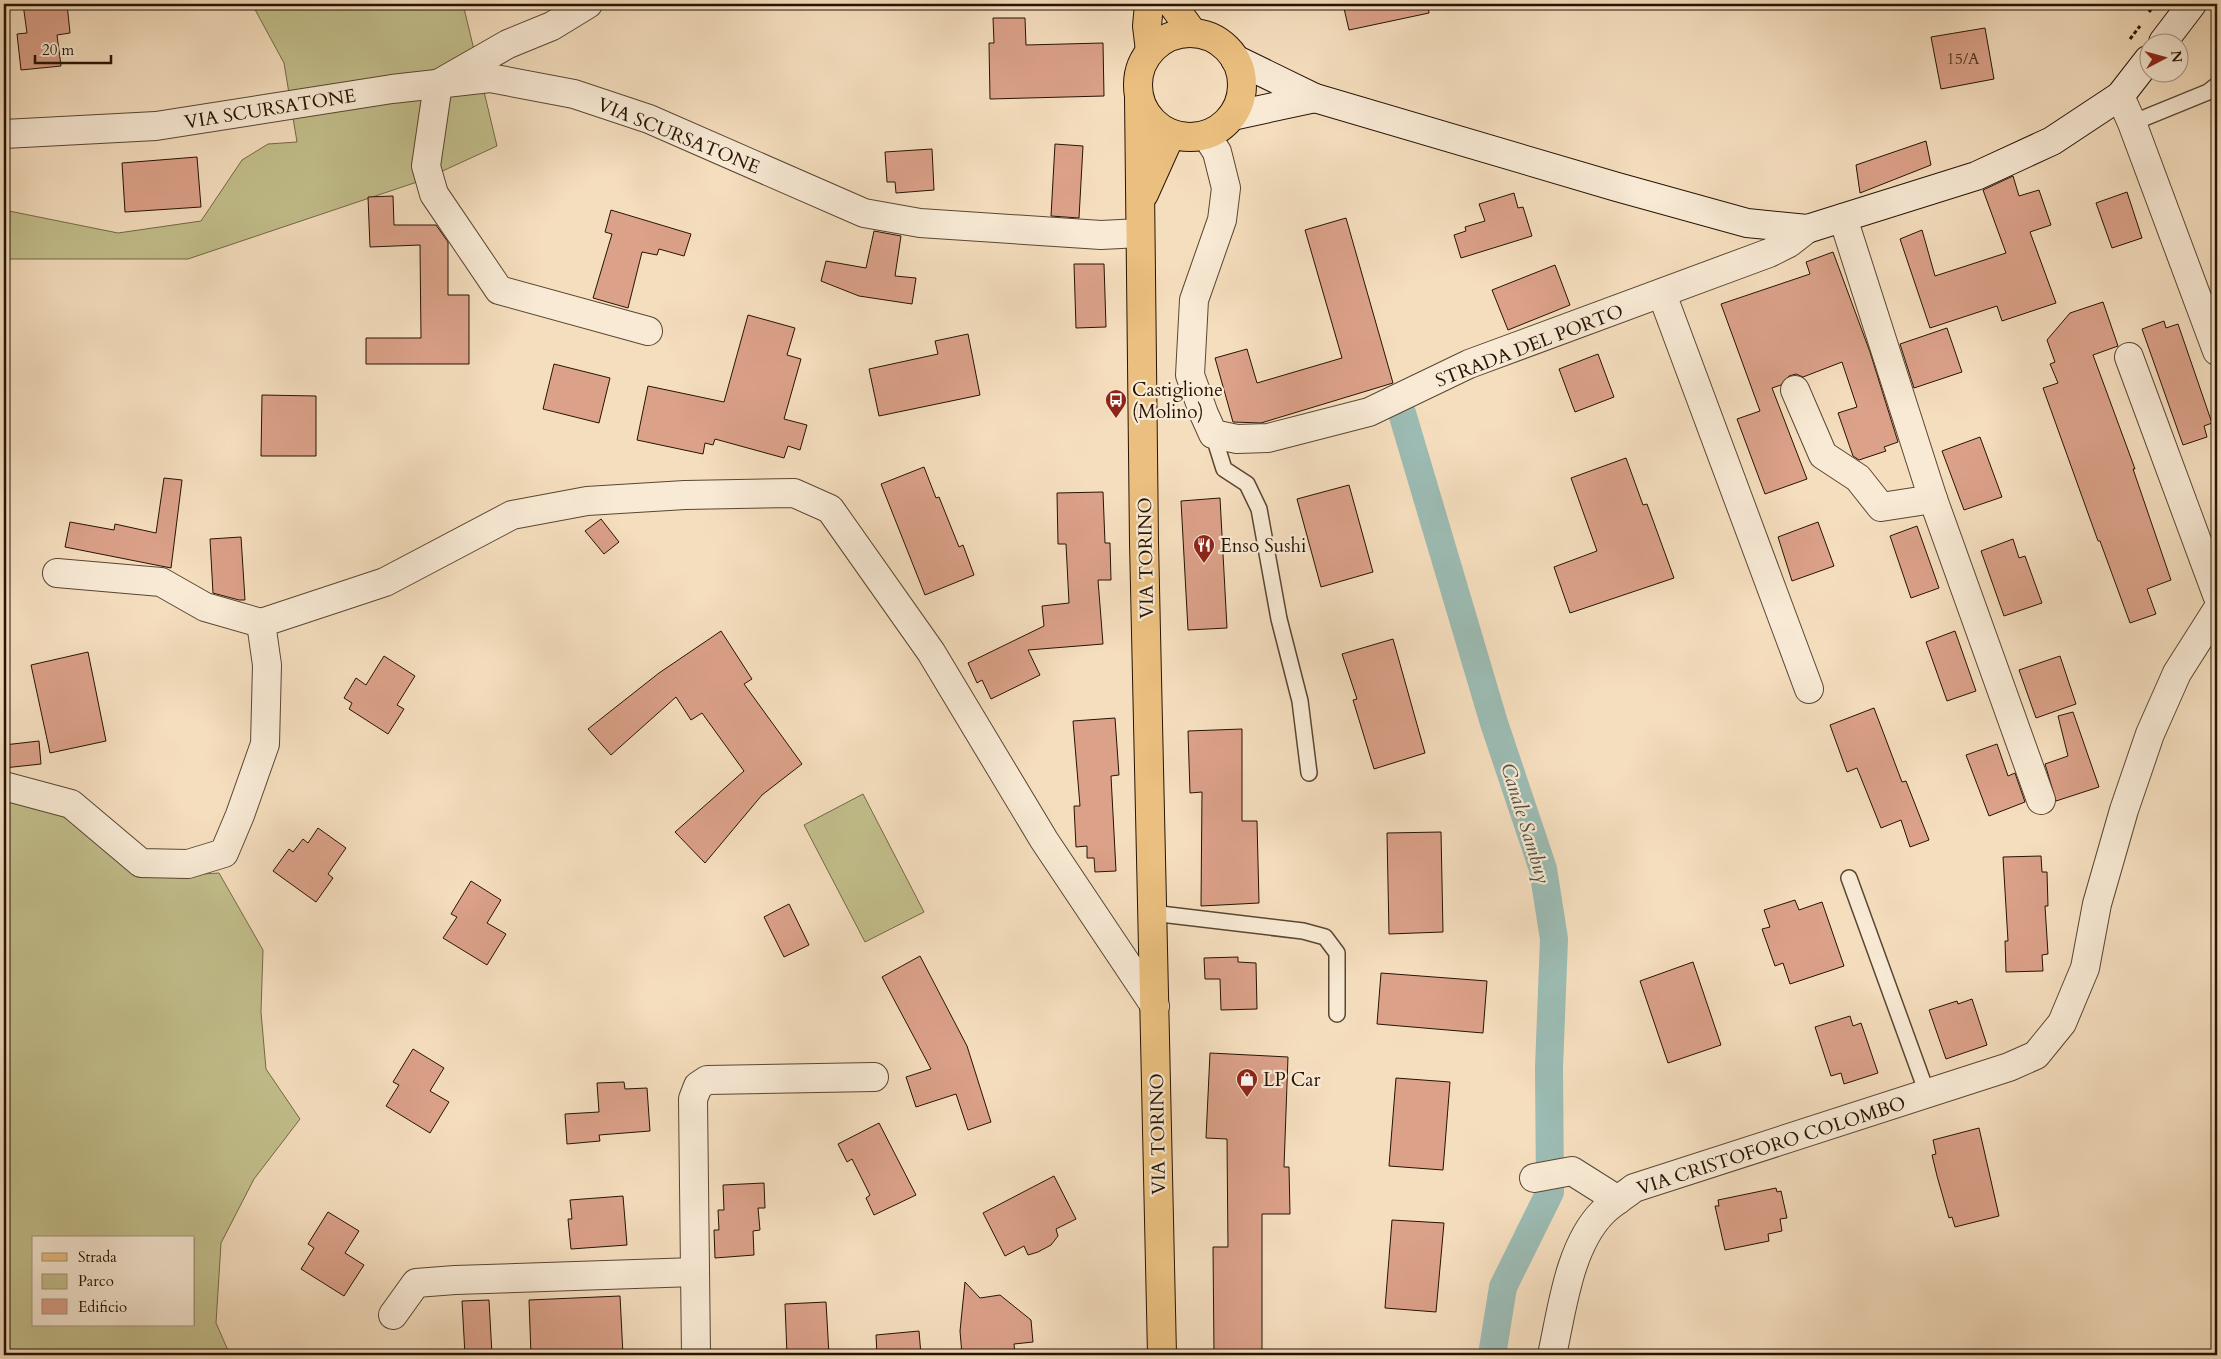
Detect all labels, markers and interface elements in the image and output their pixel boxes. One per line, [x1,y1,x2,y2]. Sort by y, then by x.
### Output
scale bar [35,32,111,64]
north arrow [2138,32,2188,82]
text: 20 m [42,40,74,60]
house number: 15/A [1947,48,1980,70]
text: N [2166,50,2187,64]
street label: VIA SCURSATONE [183,83,358,135]
street label: VIA SCURSATONE [593,91,764,180]
street label: STRADA DEL PORTO [1432,298,1627,394]
place label: Castiglione (Molino) [1132,377,1223,425]
bus stop icon: Castiglione (Molino) [1104,388,1128,419]
street label: VIA TORINO [1132,497,1160,619]
restaurant icon: Enso Sushi [1192,533,1216,564]
place label: Enso Sushi [1220,533,1306,559]
water label: Canale Sambuy [1494,760,1557,887]
shop icon: LP Car [1235,1067,1259,1098]
place label: LP Car [1263,1067,1321,1093]
street label: VIA TORINO [1144,1073,1172,1195]
street label: VIA CRISTOFORO COLOMBO [1634,1090,1909,1202]
legend [32,1236,195,1326]
text: Strada [78,1247,117,1267]
text: Parco [78,1271,114,1291]
text: Edificio [78,1297,127,1317]

